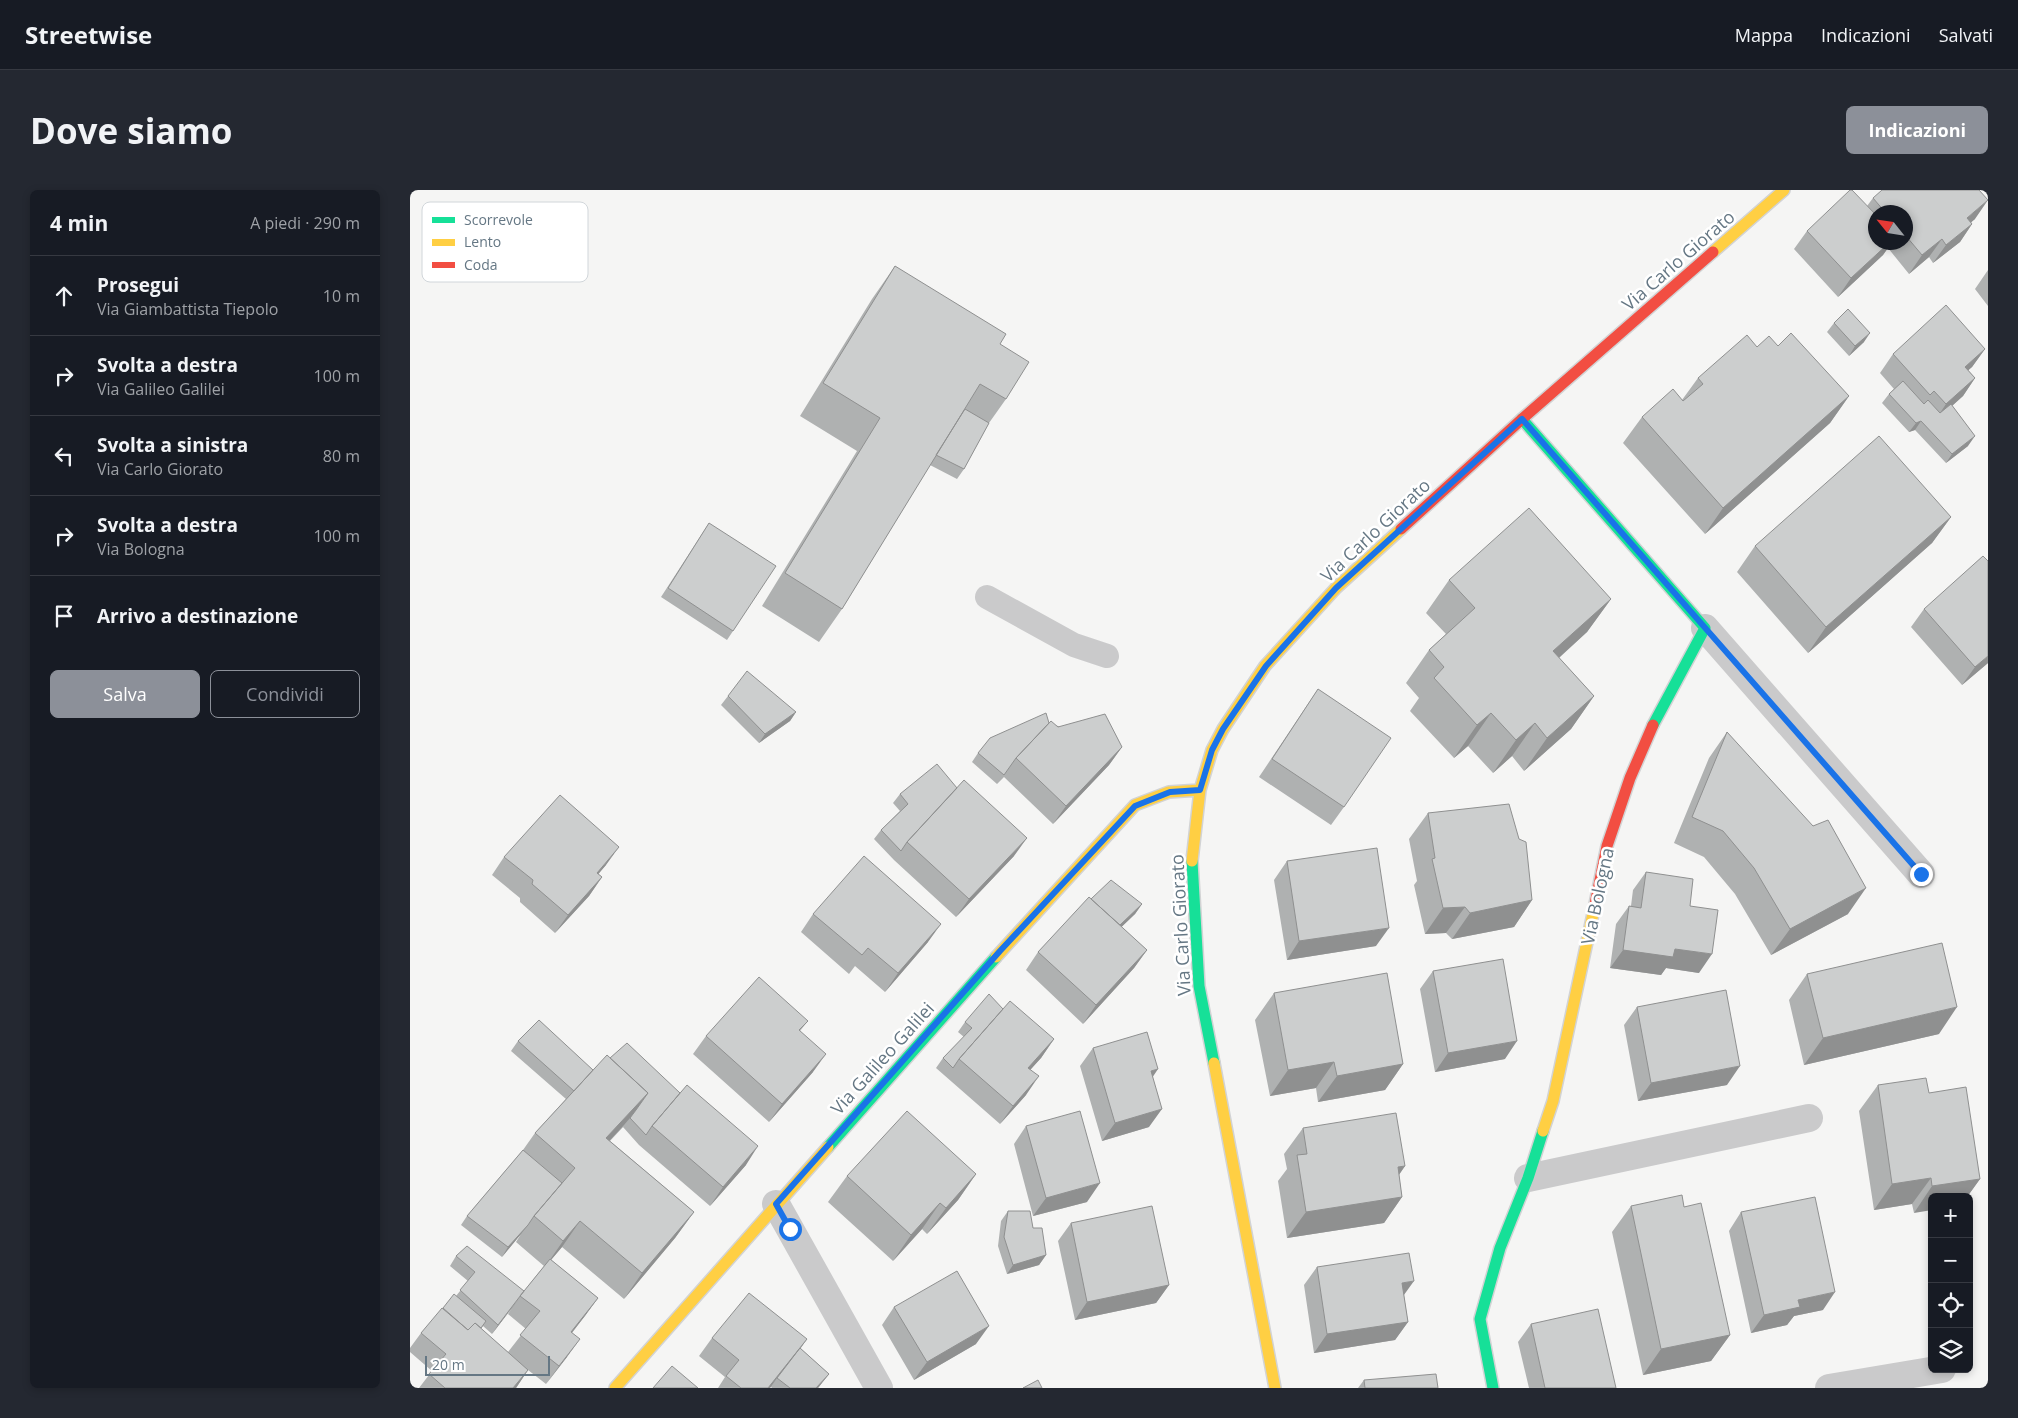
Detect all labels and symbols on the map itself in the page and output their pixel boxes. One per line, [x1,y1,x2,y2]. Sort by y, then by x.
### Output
legend [422,202,588,282]
street label: Via Carlo Giorato [1617,204,1739,316]
north arrow [1868,205,1913,250]
text: Scorrevole [464,210,533,229]
text: Lento [464,232,501,251]
text: Coda [464,255,498,274]
street label: Via Carlo Giorato [1315,473,1435,587]
street label: Via Bologna [1575,845,1619,947]
street label: Via Carlo Giorato [1164,854,1196,996]
route end [1910,863,1933,886]
street label: Via Galileo Galilei [825,997,939,1119]
route start [779,1218,802,1241]
scale bar [425,1353,550,1376]

